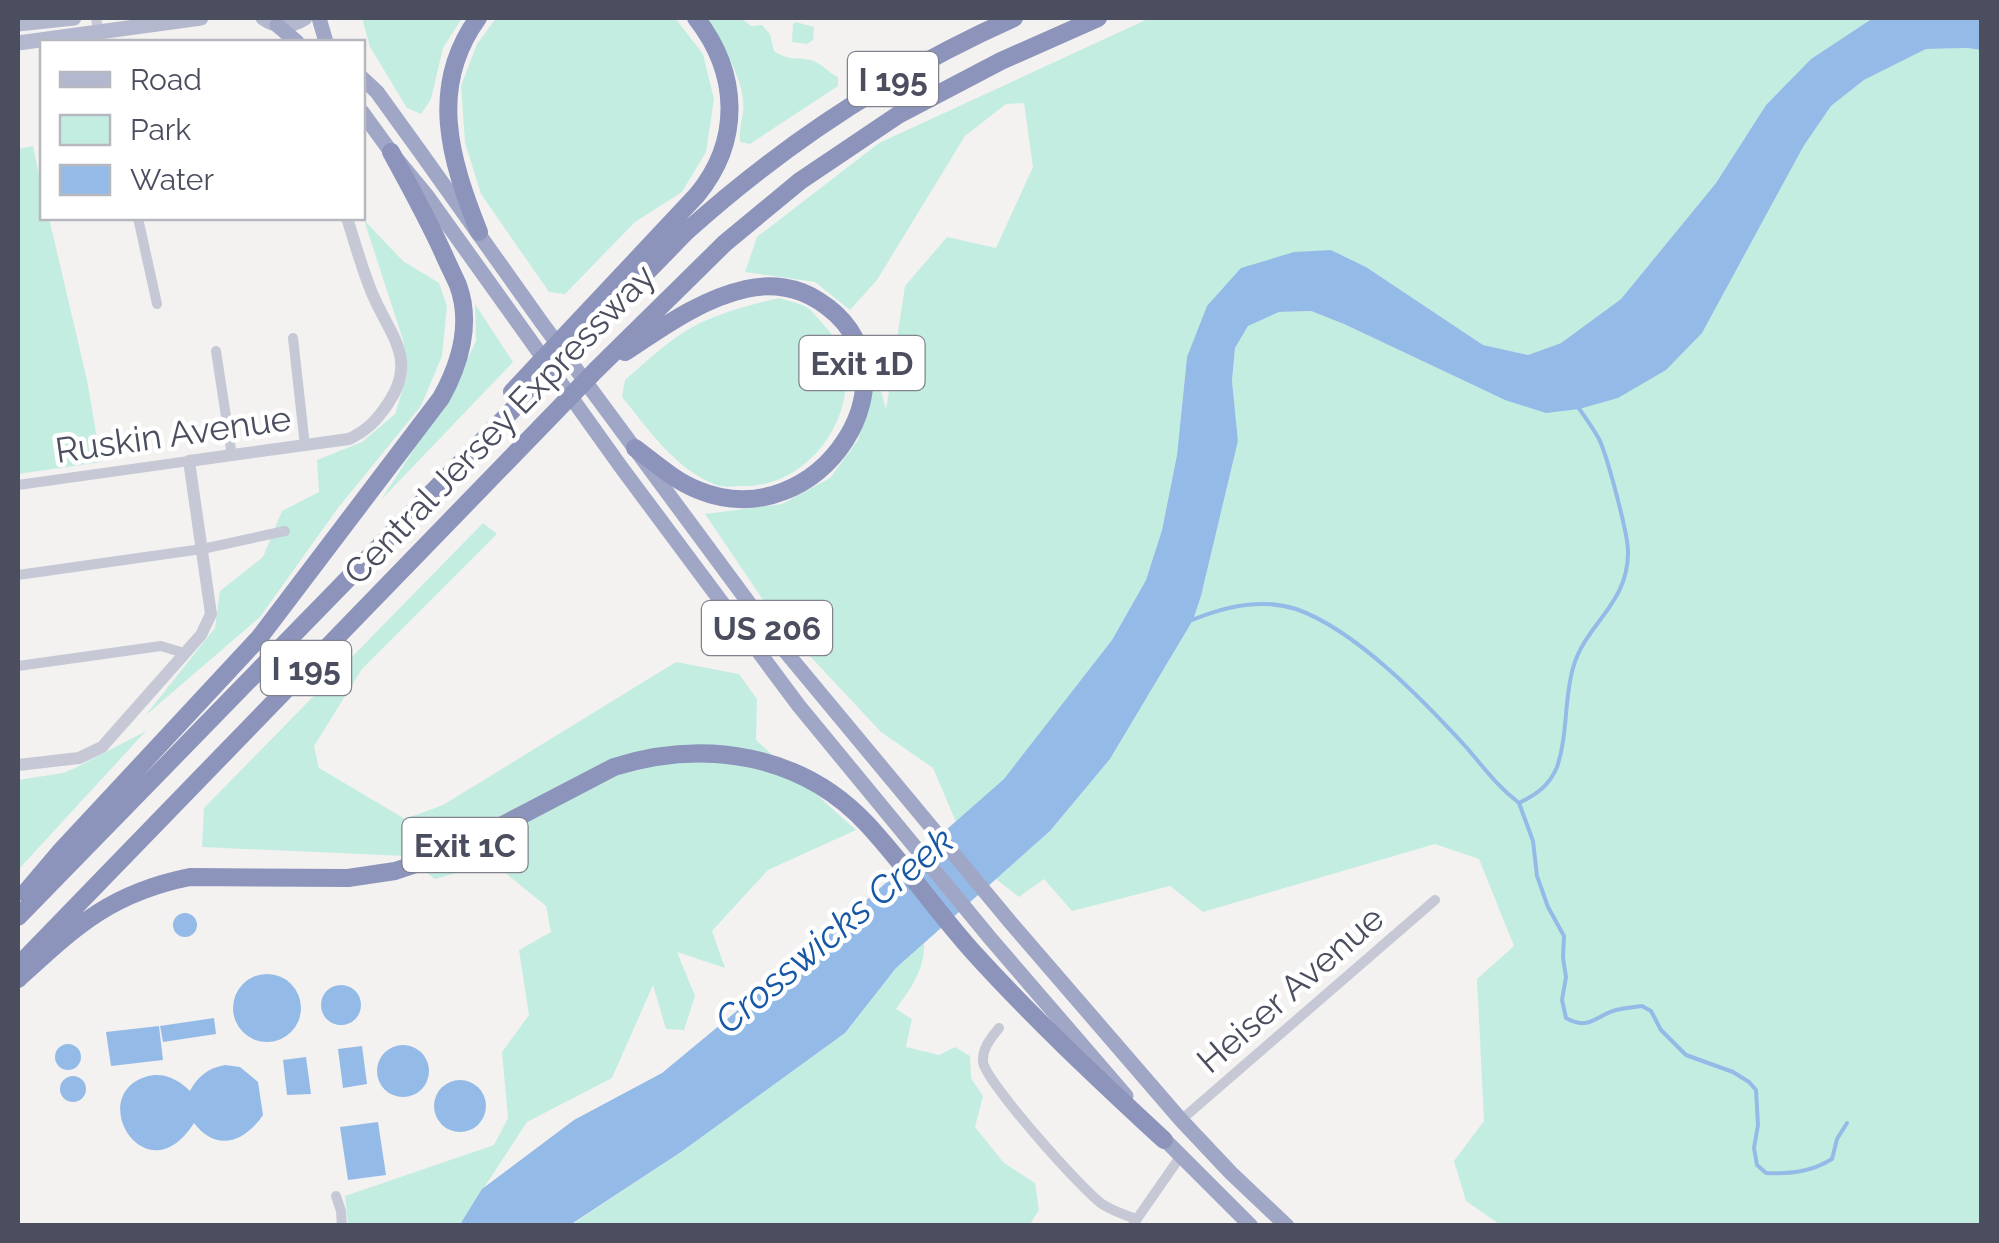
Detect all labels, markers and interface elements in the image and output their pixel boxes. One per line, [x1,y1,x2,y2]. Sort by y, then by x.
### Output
legend [40,40,365,220]
road number: I 195 [848,52,938,106]
text: Road [130,62,202,97]
text: Park [130,112,191,147]
text: Water [130,162,214,197]
street label: Central Jersey Expressway [335,255,663,593]
road number: Exit 1D [800,336,924,390]
street label: Ruskin Avenue [53,397,293,471]
road number: US 206 [702,601,832,655]
road number: I 195 [261,641,351,695]
water label: Crosswicks Creek [706,817,962,1043]
road number: Exit 1C [402,818,528,872]
street label: Heiser Avenue [1189,897,1391,1081]

